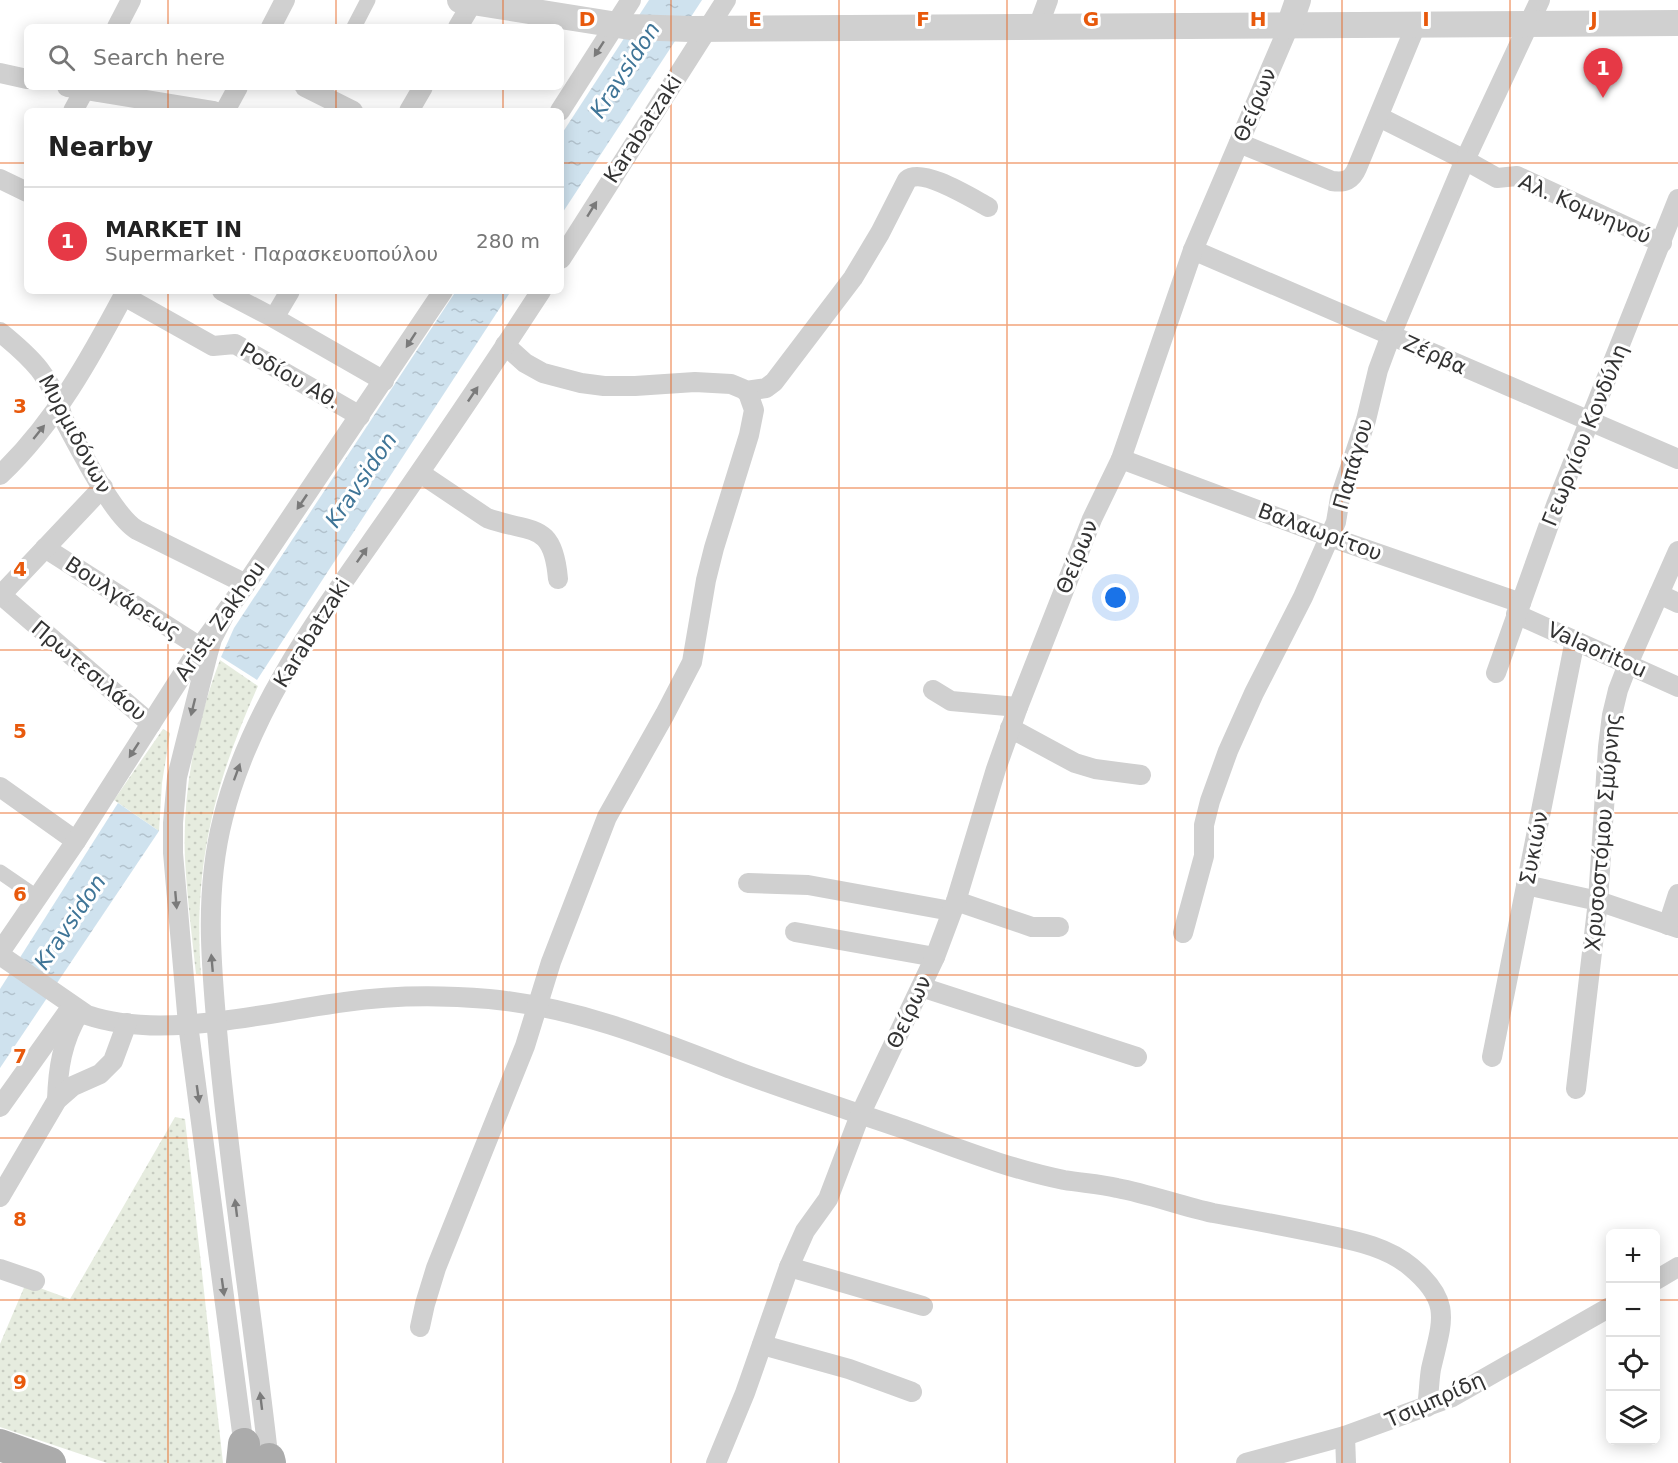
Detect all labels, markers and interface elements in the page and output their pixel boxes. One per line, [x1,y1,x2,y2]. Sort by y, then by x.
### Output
text: D [579,7,595,31]
text: E [748,7,762,31]
text: F [916,7,930,31]
text: G [1083,7,1099,31]
text: H [1250,7,1266,31]
text: I [1422,7,1430,31]
text: J [1588,7,1598,31]
water label: Kravsidon [585,18,665,122]
search box [24,24,564,90]
icon: search [45,41,78,74]
one-way arrow [594,41,605,57]
text: Search here [93,45,225,70]
pin: 1 [1584,48,1622,98]
street label: Θείρων [1229,65,1281,145]
street label: Karabatzaki [599,70,687,188]
text: Nearby [48,132,153,162]
street label: Αλ. Κομνηνού [1515,169,1655,249]
one-way arrow [586,201,597,217]
text: MARKET IN [105,217,242,242]
text: 1 [61,229,74,253]
text: 280 m [476,229,540,253]
text: Supermarket · Παρασκευοπούλου [105,242,438,266]
street label: Ζέρβα [1400,331,1470,379]
one-way arrow [405,332,416,348]
street label: Ροδίου Αθ. [236,338,344,414]
street label: Γεωργίου Κονδύλη [1537,340,1633,530]
street label: Μυρμιδόνων [34,371,116,497]
one-way arrow [467,386,478,402]
text: 3 [13,394,27,418]
street label: Παπάγου [1329,416,1377,512]
one-way arrow [33,424,45,439]
water label: Kravsidon [320,428,402,532]
one-way arrow [296,493,308,509]
street label: Βαλαωρίτου [1255,498,1385,566]
street label: Θείρων [1051,517,1103,597]
one-way arrow [357,546,368,563]
street label: Βουλγάρεως [61,552,185,644]
text: 4 [13,557,27,581]
street label: Arist. Zakhou [170,557,270,685]
street label: Karabatzaki [269,574,355,692]
your location [1101,583,1130,612]
street label: Πρωτεσιλάου [27,616,151,726]
street label: Valaoritou [1544,617,1650,683]
one-way arrow [188,698,198,716]
street label: Χρυσοστόμου Σμύρνης [1581,712,1625,952]
text: 5 [13,719,27,743]
one-way arrow [129,742,140,759]
one-way arrow [233,763,243,781]
street label: Συκιών [1515,809,1553,887]
water label: Kravsidon [29,870,111,974]
text: 6 [13,882,27,906]
one-way arrow [171,890,181,909]
one-way arrow [207,954,217,973]
street label: Θείρων [882,972,936,1052]
text: 7 [13,1044,27,1068]
one-way arrow [193,1084,202,1103]
one-way arrow [231,1198,241,1217]
text: 8 [13,1207,27,1231]
map controls [1606,1229,1660,1445]
button: + [1606,1229,1660,1283]
one-way arrow [219,1277,228,1296]
button: − [1606,1283,1660,1337]
button: locate [1606,1337,1660,1391]
street label: Τσιμπρίδη [1381,1368,1488,1433]
text: 9 [13,1370,27,1394]
button: layers [1606,1391,1660,1445]
one-way arrow [257,1392,266,1411]

